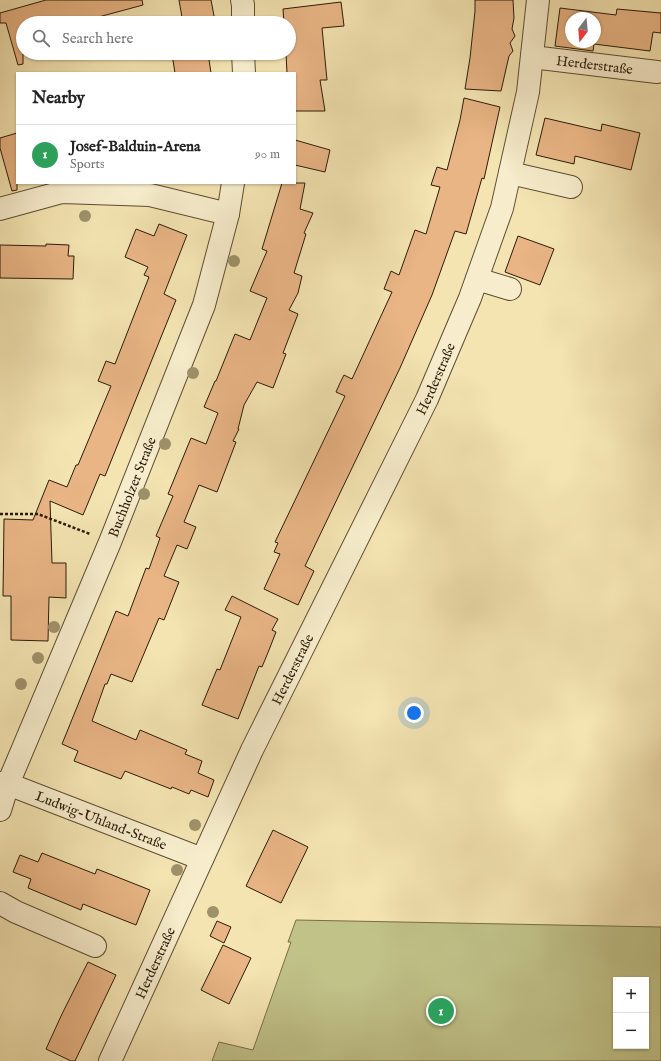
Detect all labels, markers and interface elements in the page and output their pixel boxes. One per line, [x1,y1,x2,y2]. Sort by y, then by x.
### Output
north arrow [565,12,601,48]
search box [16,16,296,60]
icon: search [30,27,52,49]
text: Search here [62,29,133,48]
street label: Herderstraße [555,52,634,79]
text: Nearby [32,88,85,109]
text: Josef-Balduin-Arena [70,137,201,156]
text: 1 [43,146,47,163]
text: 90 m [255,146,280,163]
text: Sports [70,156,105,173]
street label: Herderstraße [412,340,460,418]
street label: Buchholzer Straße [105,434,161,540]
street label: Herderstraße [268,631,319,708]
your location [404,703,424,723]
street label: Ludwig-Uhland-Straße [33,787,170,855]
street label: Herderstraße [132,924,180,1002]
map controls [613,977,649,1049]
button: + [613,977,649,1013]
pin: 1 [428,996,454,1026]
button: − [613,1013,649,1049]

